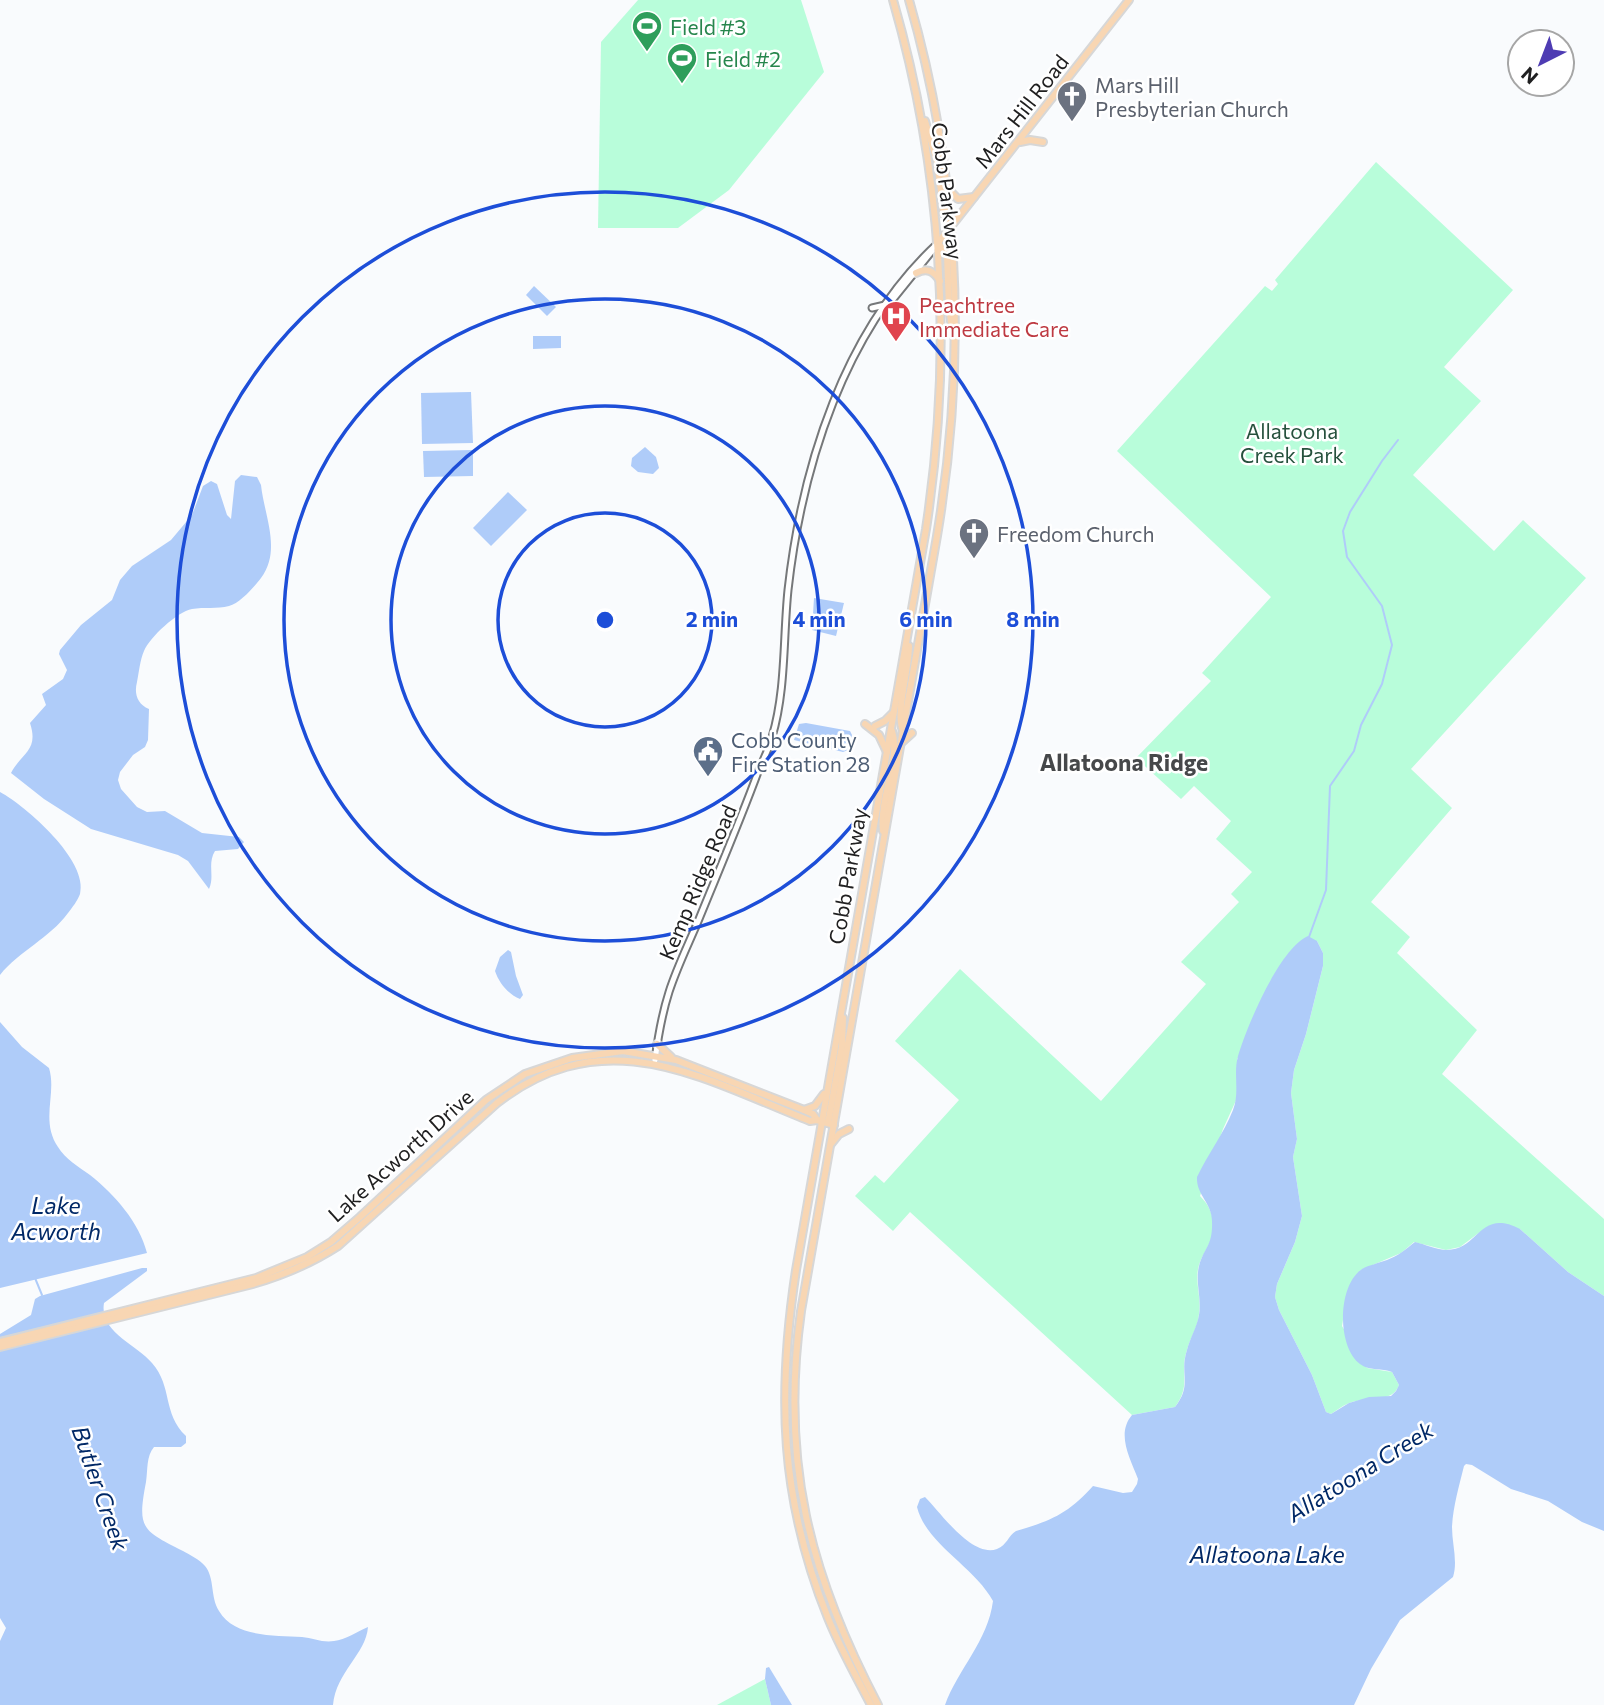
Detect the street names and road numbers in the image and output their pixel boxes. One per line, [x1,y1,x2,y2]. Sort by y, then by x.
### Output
street label: Mars Hill Road [969,49,1073,173]
street label: Cobb Parkway [927,121,969,261]
street label: Kemp Ridge Road [653,801,741,963]
street label: Cobb Parkway [823,806,871,946]
street label: Lake Acworth Drive [322,1083,478,1227]

